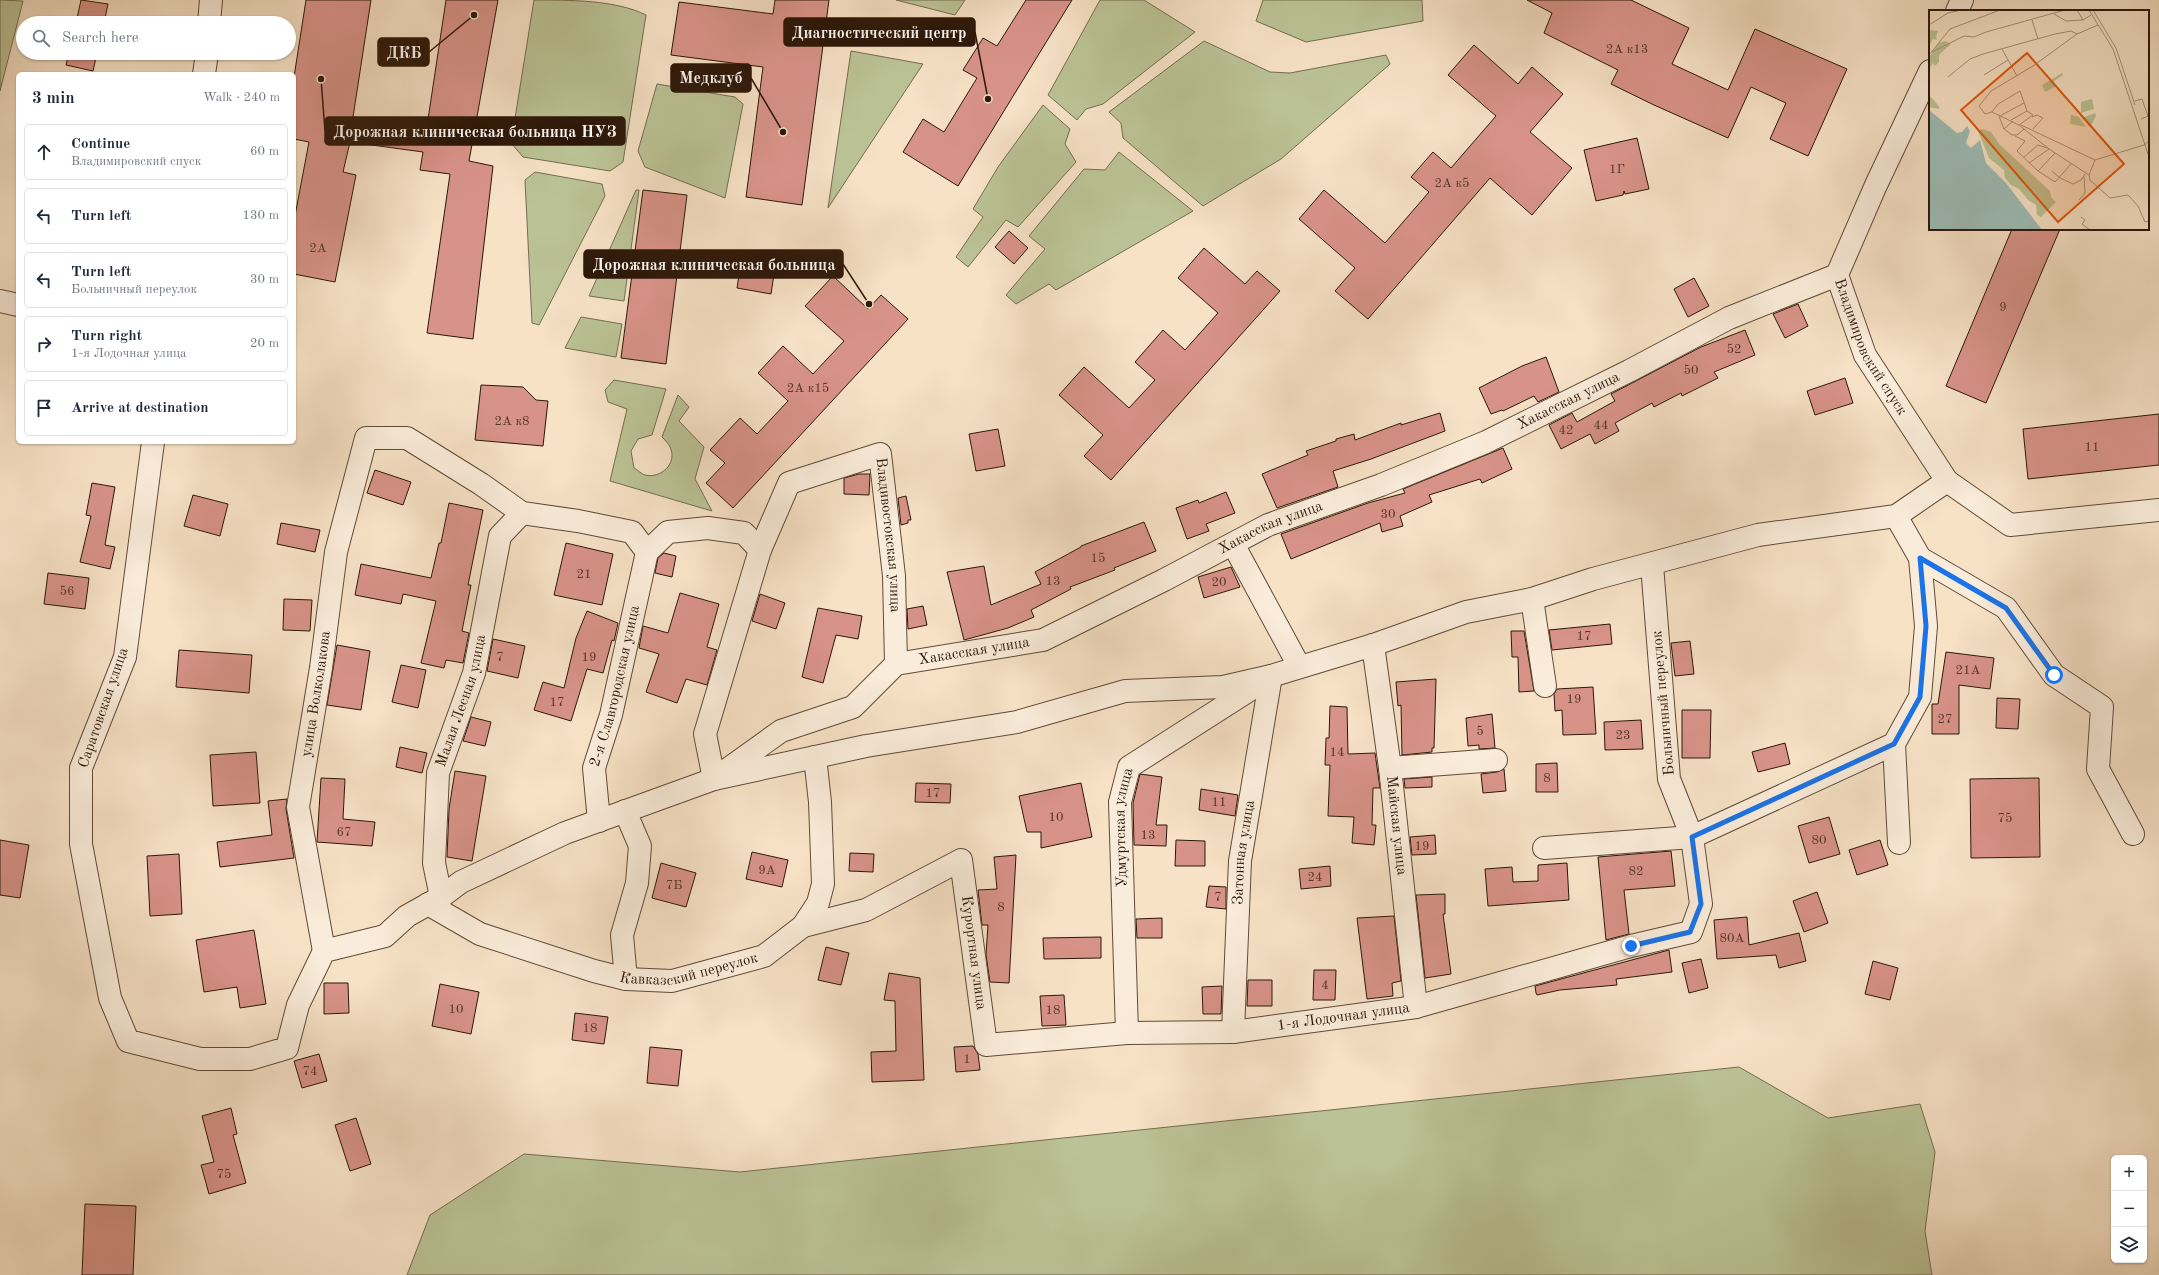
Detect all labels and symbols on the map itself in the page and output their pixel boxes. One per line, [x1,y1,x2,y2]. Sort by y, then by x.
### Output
inset map [1929,10,2149,230]
callout: Диагностический центр [784,18,975,46]
text: Диагностический центр [792,26,966,42]
callout: ДКБ [378,38,429,66]
house number: 2А к13 [1606,43,1648,56]
text: ДКБ [387,46,421,62]
callout: Медклуб [671,64,751,92]
text: Медклуб [679,71,743,87]
callout: Дорожная клиническая больница НУЗ [325,117,625,145]
text: Дорожная клиническая больница НУЗ [333,125,617,141]
house number: 1Г [1609,163,1625,176]
house number: 2А к5 [1434,177,1470,190]
house number: 2А [309,242,327,255]
callout: Дорожная клиническая больница [584,250,843,278]
text: Дорожная клиническая больница [592,258,836,274]
street label: Владимировский спуск [1831,277,1910,418]
house number: 9 [1999,301,2007,314]
house number: 52 [1726,343,1742,356]
house number: 50 [1683,364,1699,377]
street label: Хакасская улица [1515,369,1623,433]
house number: 2А к15 [787,382,829,395]
house number: 2А к8 [494,415,530,428]
house number: 44 [1593,419,1609,432]
house number: 42 [1558,424,1574,437]
house number: 11 [2084,441,2100,454]
street label: Владивостокская улица [873,457,902,613]
street label: Хакасская улица [1216,499,1325,557]
house number: 30 [1380,508,1396,521]
house number: 15 [1090,552,1106,565]
house number: 21 [576,568,592,581]
house number: 13 [1045,575,1061,588]
house number: 20 [1211,576,1227,589]
house number: 56 [59,585,75,598]
street label: 2-я Славгородская улица [587,603,643,769]
street label: улица Волколакова [299,629,333,758]
street label: Больничный переулок [1650,629,1678,776]
house number: 17 [1576,630,1592,643]
street label: Малая Лесная улица [433,633,489,769]
street label: Хакасская улица [917,635,1031,668]
street label: Саратовская улица [76,645,132,770]
house number: 7 [496,651,504,664]
house number: 19 [581,651,597,664]
house number: 21А [1955,664,1981,677]
route start [2045,666,2063,684]
house number: 19 [1566,693,1582,706]
house number: 17 [549,696,565,709]
house number: 27 [1937,713,1953,726]
house number: 5 [1476,725,1484,738]
house number: 23 [1615,729,1631,742]
house number: 14 [1329,746,1345,759]
street label: Удмуртская улица [1112,766,1136,888]
house number: 8 [1543,772,1551,785]
street label: Майская улица [1383,775,1409,877]
house number: 17 [925,787,941,800]
house number: 11 [1211,796,1227,809]
street label: Затонная улица [1231,798,1258,905]
house number: 10 [1048,811,1064,824]
house number: 75 [1997,812,2013,825]
house number: 67 [336,826,352,839]
house number: 13 [1140,829,1156,842]
house number: 80 [1811,834,1827,847]
house number: 19 [1414,840,1430,853]
house number: 9А [758,864,776,877]
house number: 82 [1628,865,1644,878]
house number: 24 [1307,871,1323,884]
house number: 7Б [666,879,682,892]
house number: 7 [1214,891,1222,904]
street label: Курортная улица [958,895,989,1011]
house number: 8 [997,901,1005,914]
house number: 80А [1719,932,1745,945]
route end [1622,937,1640,955]
street label: Кавказский переулок [618,950,760,989]
house number: 4 [1321,979,1329,992]
street label: 1-я Лодочная улица [1276,1000,1411,1033]
house number: 10 [448,1003,464,1016]
house number: 18 [1045,1004,1061,1017]
house number: 18 [582,1022,598,1035]
house number: 1 [963,1053,971,1066]
house number: 74 [302,1065,318,1078]
house number: 75 [216,1168,232,1181]

